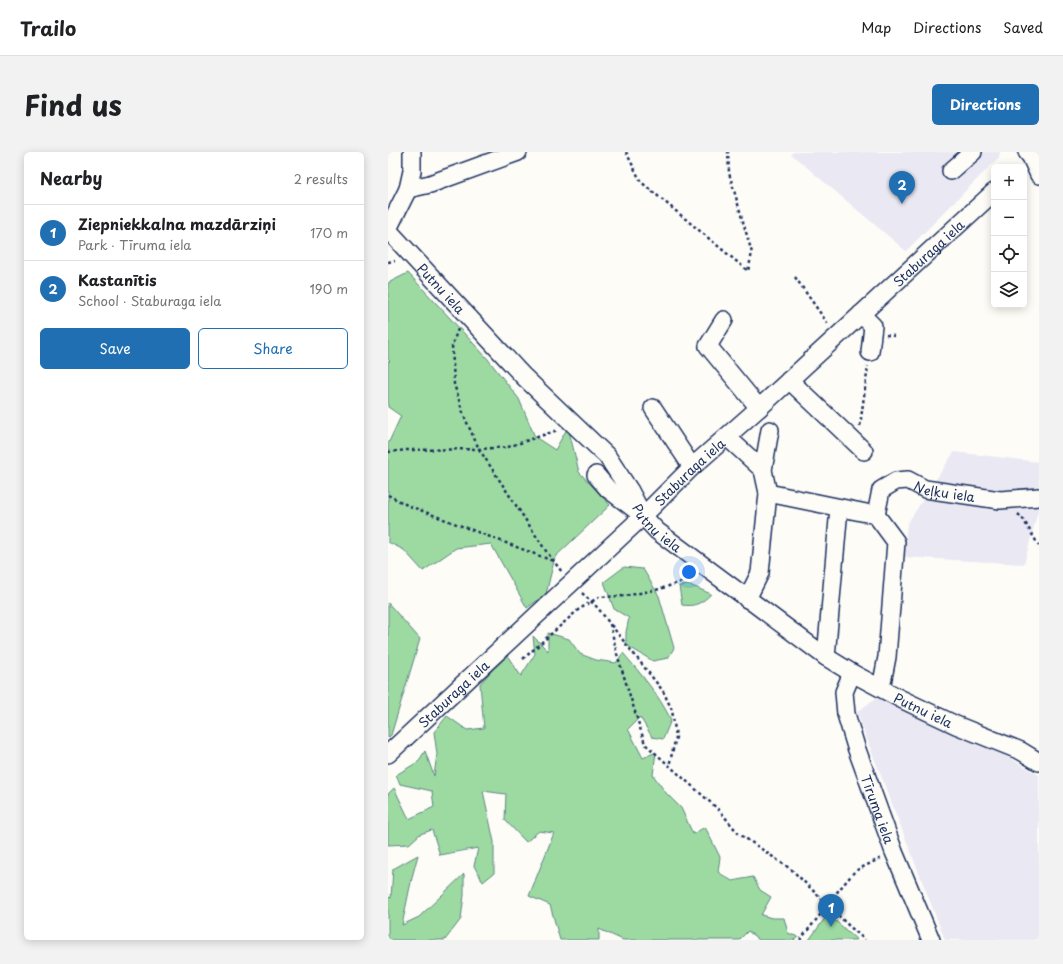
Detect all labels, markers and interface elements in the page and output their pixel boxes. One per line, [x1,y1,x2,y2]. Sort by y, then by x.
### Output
text: Trailo [20,14,76,42]
text: Map [861,17,891,38]
text: Directions [913,17,981,38]
text: Saved [1003,17,1043,38]
text: Find us [24,83,122,126]
button: Directions [932,84,1039,125]
map controls [991,164,1027,308]
button: + [991,164,1027,200]
text: Nearby [40,165,102,191]
text: 2 results [294,169,348,188]
pin: 2 [889,171,915,204]
button: − [991,200,1027,236]
text: Ziepniekkalna mazdārziņi [78,212,276,235]
street label: Staburaga iela [888,214,969,290]
text: 1 [50,223,56,242]
text: 170 m [310,223,348,242]
text: Park · Tīruma iela [78,235,191,254]
button: locate [991,236,1027,272]
street label: Putnu iela [413,258,471,318]
text: Kastanītis [78,268,157,291]
button: layers [991,272,1027,308]
text: 2 [48,279,58,298]
text: 190 m [309,279,348,298]
text: School · Staburaga iela [78,291,221,310]
button: Save [40,328,190,369]
button: Share [198,328,348,369]
street label: Staburaga iela [650,433,729,509]
street label: Neļķu iela [911,475,977,506]
street label: Putnu iela [628,500,687,556]
your location [679,562,699,582]
street label: Staburaga iela [413,655,493,731]
street label: Putnu iela [891,687,957,732]
street label: Tīruma iela [857,772,900,847]
pin: 1 [818,894,844,927]

